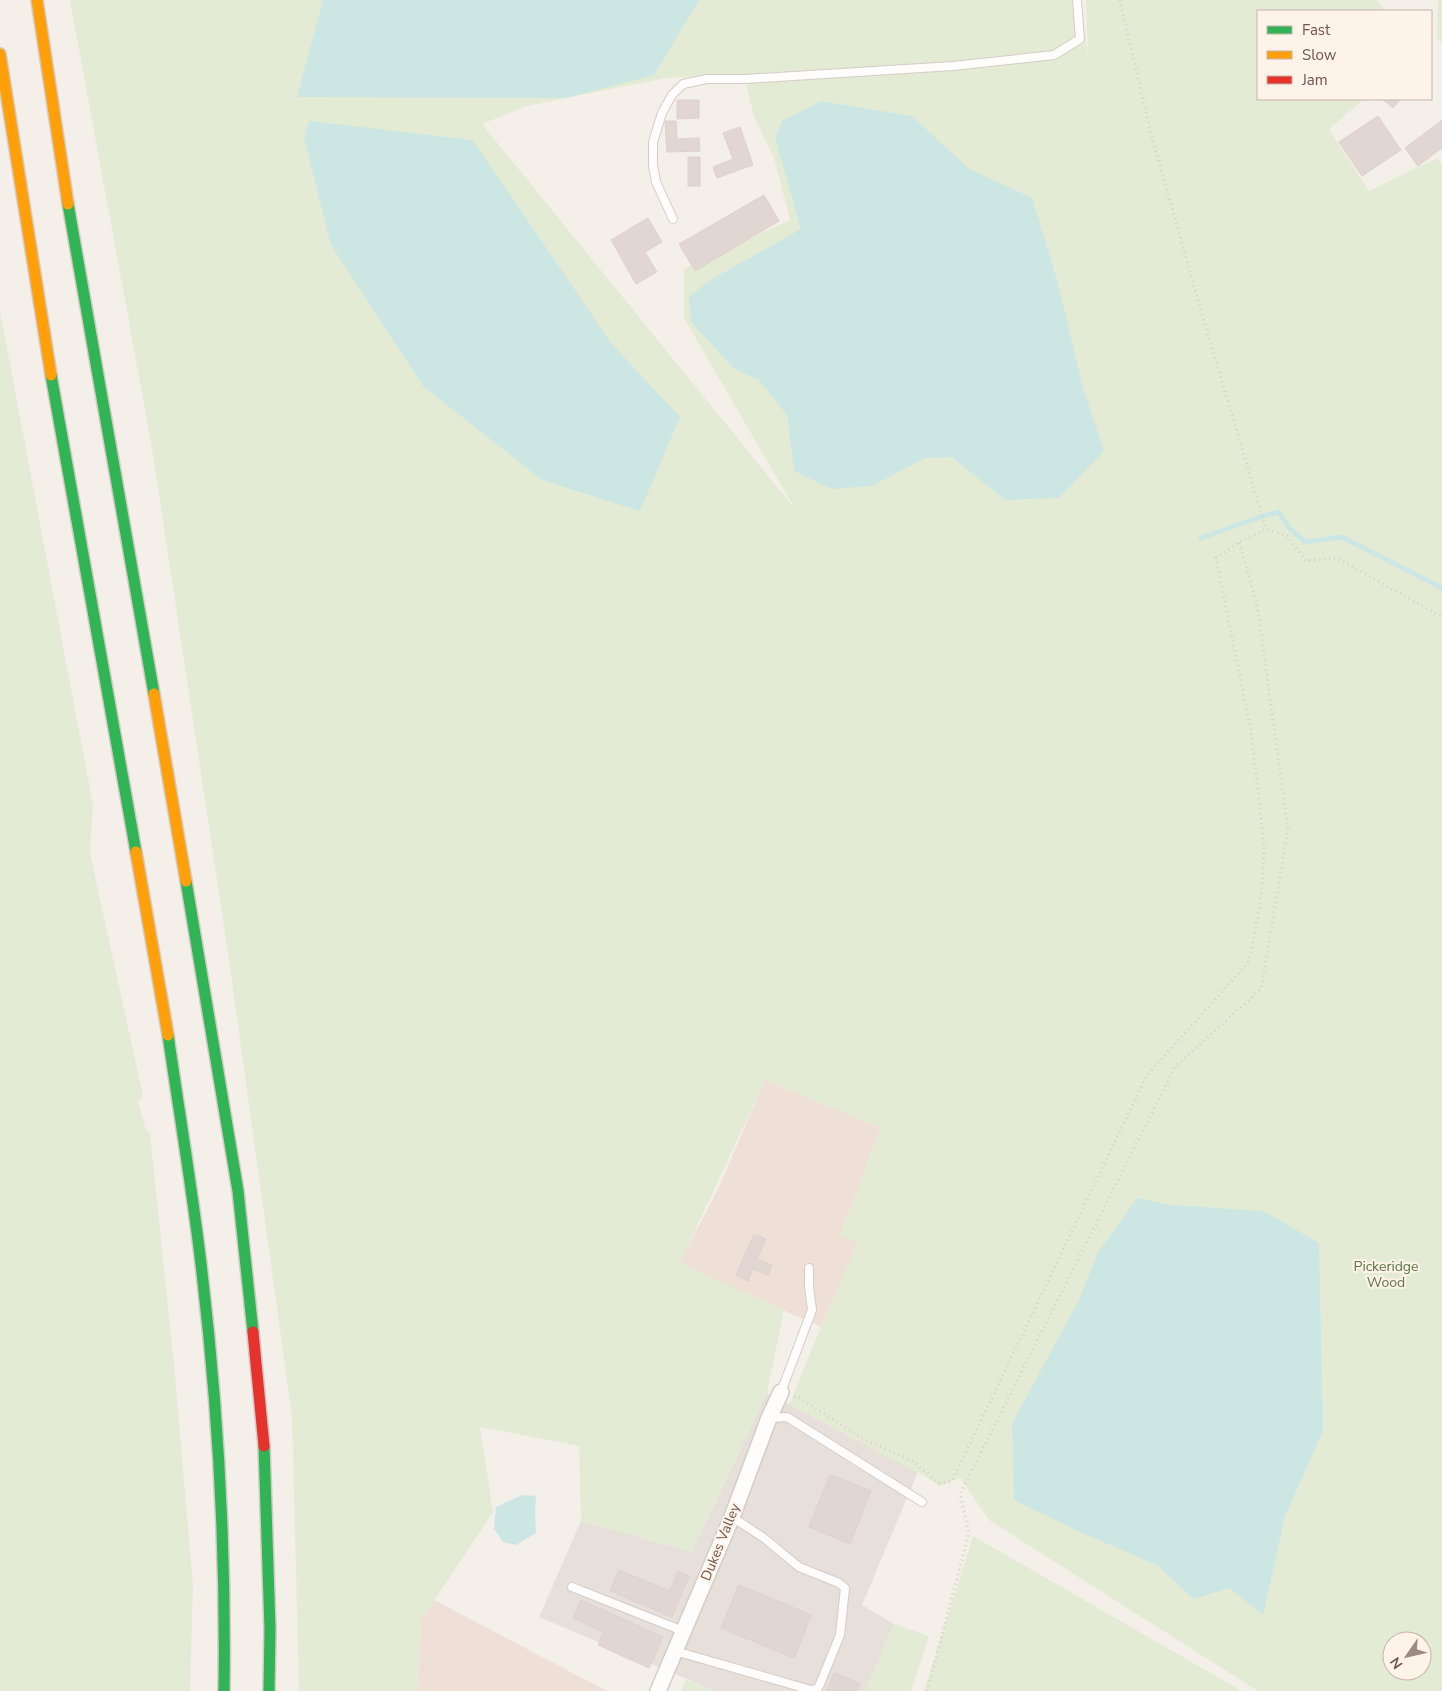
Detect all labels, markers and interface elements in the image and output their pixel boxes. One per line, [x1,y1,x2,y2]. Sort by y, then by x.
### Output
legend [1257,10,1432,100]
text: Fast [1302,20,1331,40]
text: Slow [1302,45,1337,65]
text: Jam [1301,70,1328,90]
park label: Pickeridge Wood [1354,1257,1418,1292]
street label: Dukes Valley [696,1500,745,1584]
north arrow [1382,1631,1432,1681]
text: N [1386,1653,1407,1673]

